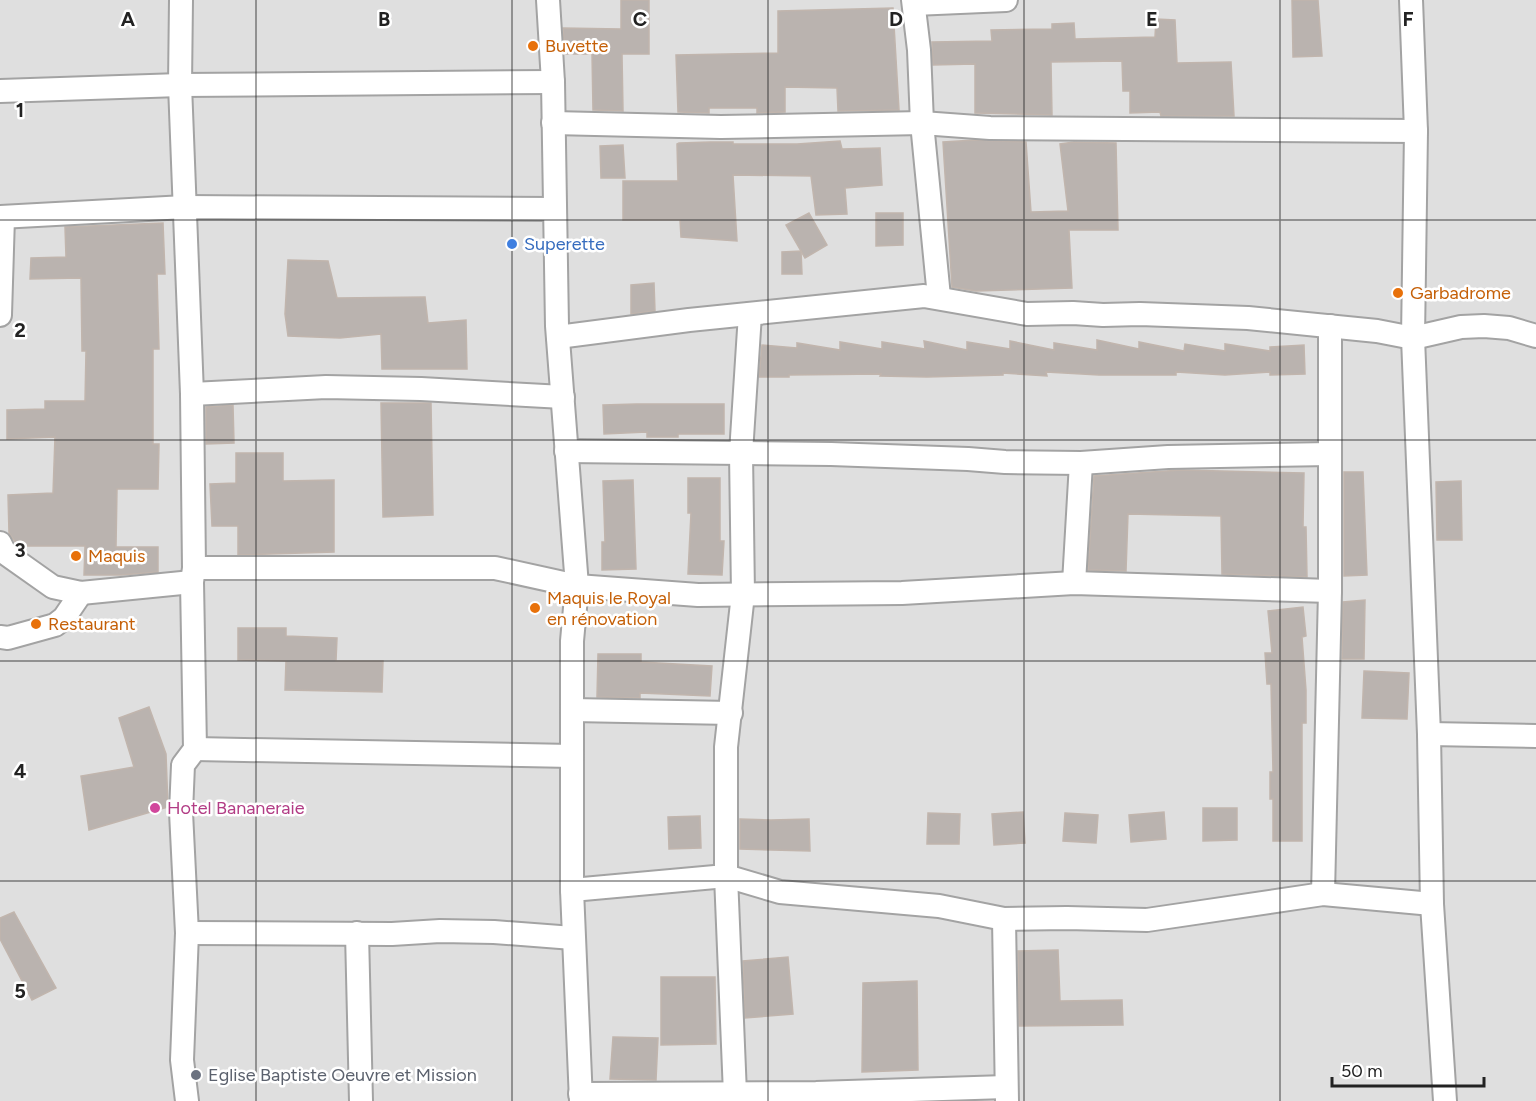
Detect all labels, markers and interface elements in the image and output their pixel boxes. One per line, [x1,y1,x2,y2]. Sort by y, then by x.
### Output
text: A [121,7,136,31]
text: B [378,7,390,31]
text: C [633,7,647,31]
text: D [889,7,903,31]
text: E [1146,7,1158,31]
text: F [1402,7,1414,31]
place label: Buvette [545,35,609,57]
marker: Buvette [526,39,540,53]
text: 1 [16,98,24,122]
place label: Superette [524,233,605,255]
marker: Superette [505,237,519,251]
place label: Garbadrome [1410,282,1511,304]
marker: Garbadrome [1391,286,1405,300]
text: 2 [14,318,26,342]
text: 3 [14,538,26,562]
place label: Maquis [88,545,145,567]
marker: Maquis [69,549,83,563]
place label: Maquis le Royal en rénovation [547,587,671,630]
marker: Maquis le Royal en rénovation [528,601,542,615]
place label: Restaurant [48,613,136,635]
marker: Restaurant [29,617,43,631]
text: 4 [14,759,27,783]
place label: Hotel Bananeraie [167,797,305,819]
marker: Hotel Bananeraie [148,801,162,815]
text: 5 [14,979,26,1003]
scale bar [1332,1050,1484,1088]
text: 50 m [1341,1060,1383,1082]
place label: Eglise Baptiste Oeuvre et Mission [208,1064,477,1086]
marker: Eglise Baptiste Oeuvre et Mission [189,1068,203,1082]

